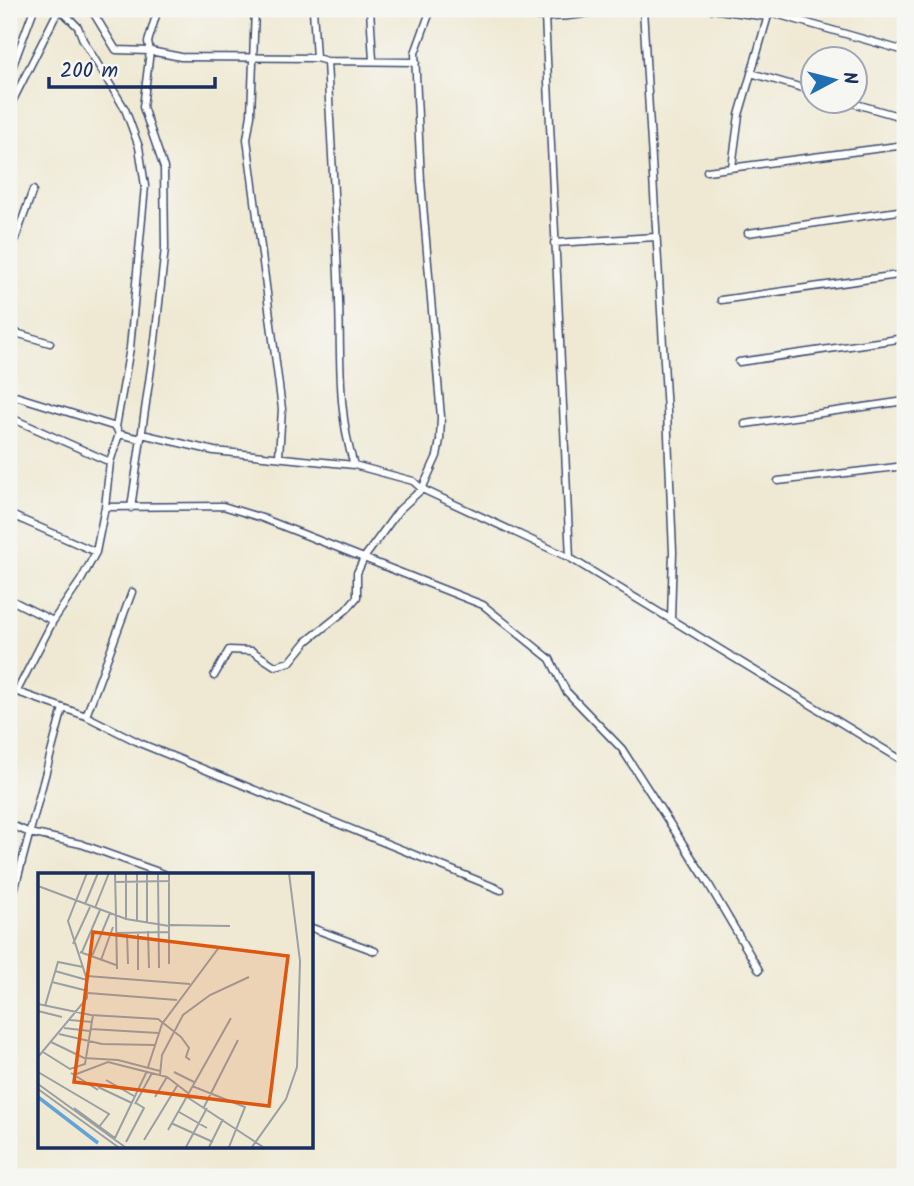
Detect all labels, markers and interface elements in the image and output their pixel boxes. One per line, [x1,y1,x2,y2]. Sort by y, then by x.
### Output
scale bar [49,46,215,90]
north arrow [799,46,869,116]
text: 200 m [60,55,118,88]
text: N [833,70,865,86]
inset map [38,873,313,1148]

